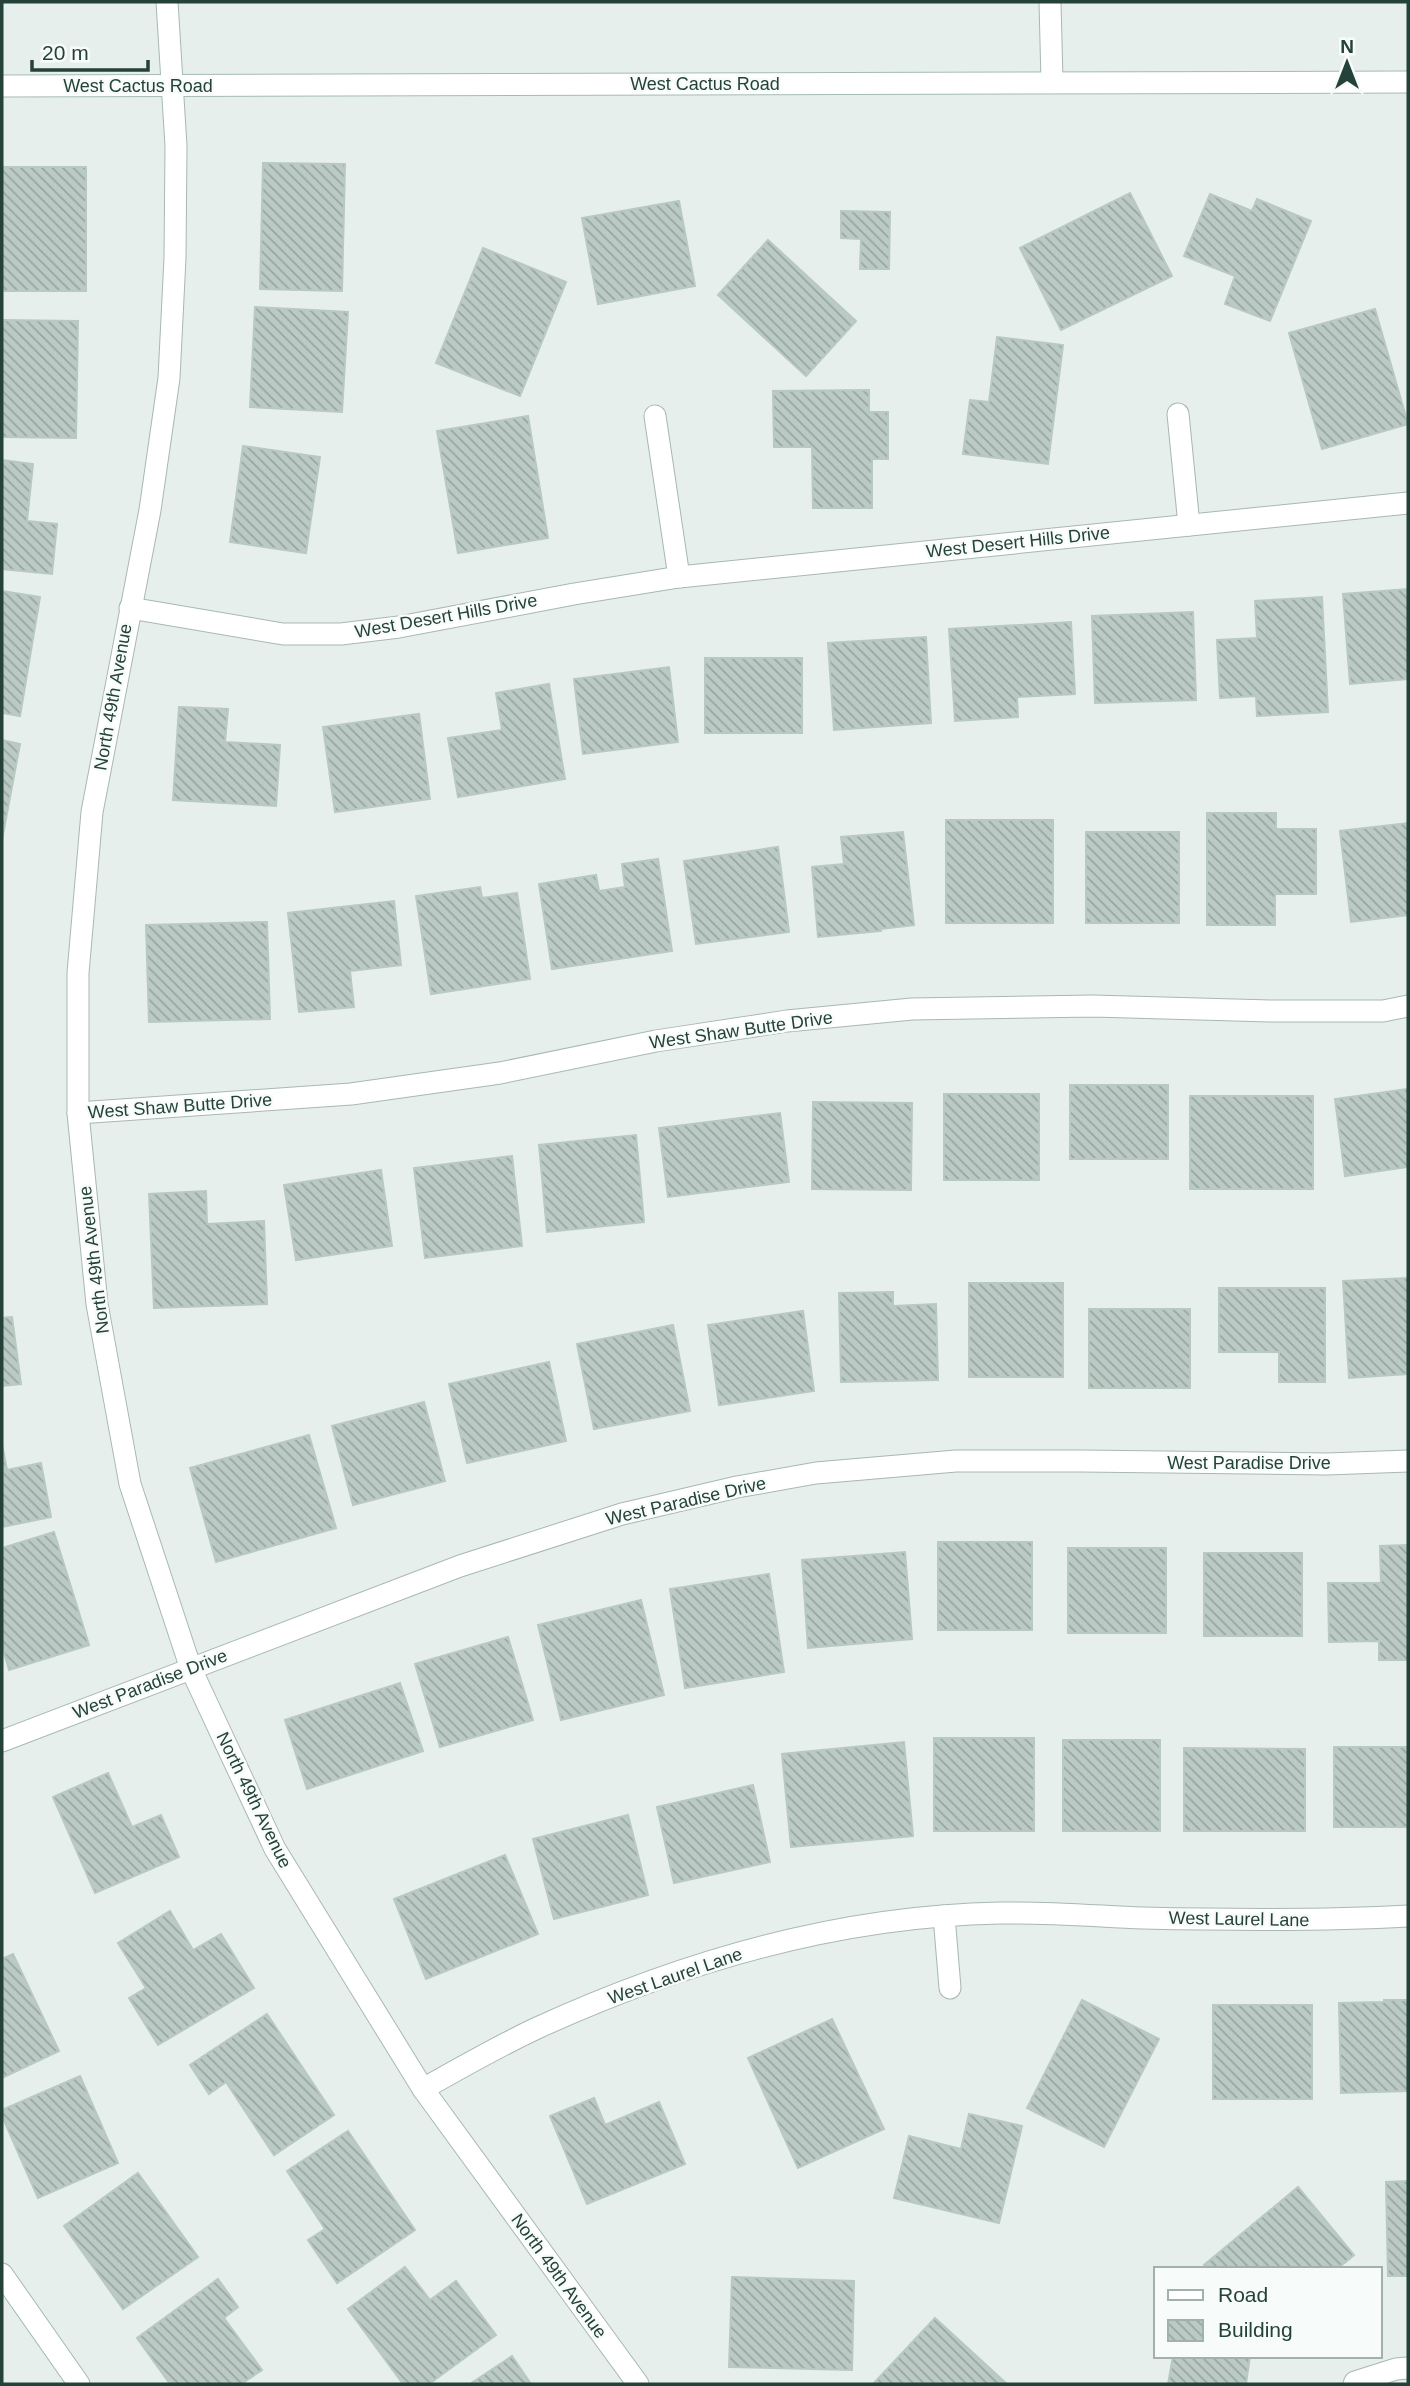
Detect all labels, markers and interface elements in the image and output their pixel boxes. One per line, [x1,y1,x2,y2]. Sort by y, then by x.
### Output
scale bar [32,28,147,72]
north arrow [1312,28,1382,98]
text: N [1340,36,1354,57]
text: 20 m [42,41,89,64]
street label: West Cactus Road [630,74,780,94]
street label: West Cactus Road [63,76,213,96]
street label: West Desert Hills Drive [925,522,1111,562]
street label: West Desert Hills Drive [353,590,539,642]
street label: North 49th Avenue [90,622,136,772]
street label: West Shaw Butte Drive [648,1007,834,1053]
street label: West Shaw Butte Drive [87,1090,273,1122]
street label: North 49th Avenue [75,1185,113,1335]
street label: West Paradise Drive [1167,1453,1331,1473]
street label: West Paradise Drive [604,1473,768,1529]
street label: West Paradise Drive [70,1645,230,1723]
street label: North 49th Avenue [212,1729,296,1871]
street label: West Laurel Lane [1168,1908,1310,1930]
street label: West Laurel Lane [605,1944,745,2008]
street label: North 49th Avenue [507,2210,611,2342]
legend [1154,2267,1382,2358]
text: Road [1218,2283,1268,2306]
text: Building [1218,2318,1293,2341]

